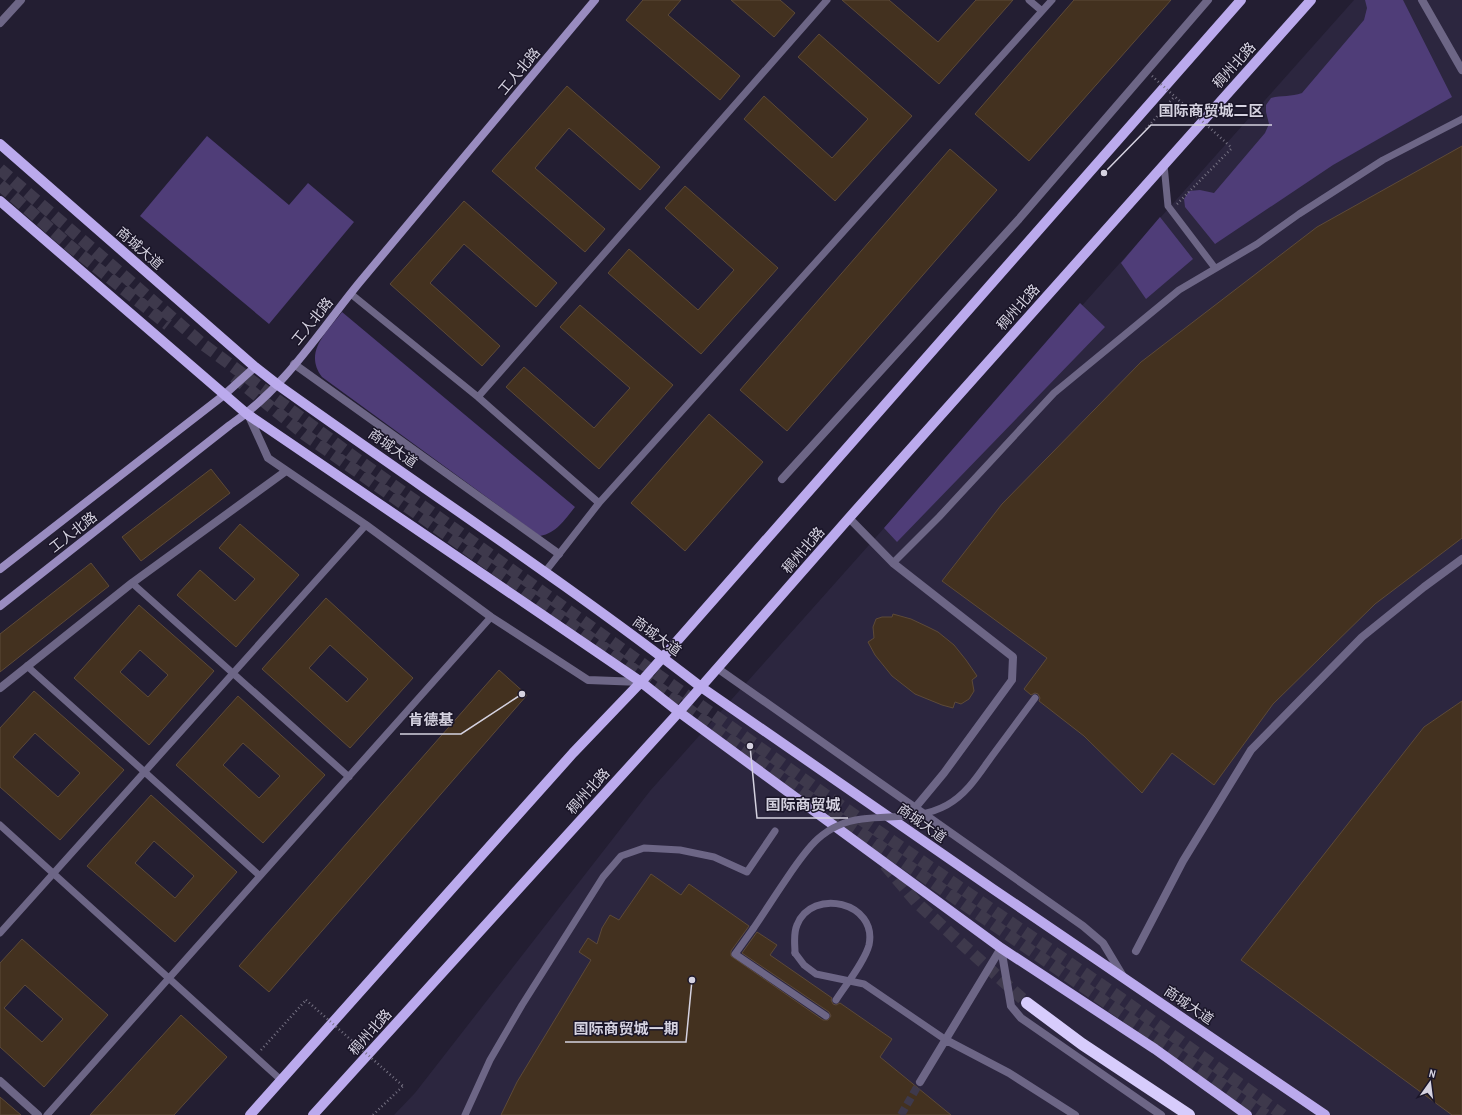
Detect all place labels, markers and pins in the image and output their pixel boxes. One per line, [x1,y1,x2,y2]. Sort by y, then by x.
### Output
callout: 国际商贸城二区 [1151,98,1272,125]
callout: 肯德基 [400,707,461,734]
callout: 国际商贸城 [757,791,848,818]
callout: 国际商贸城一期 [565,1015,686,1042]

